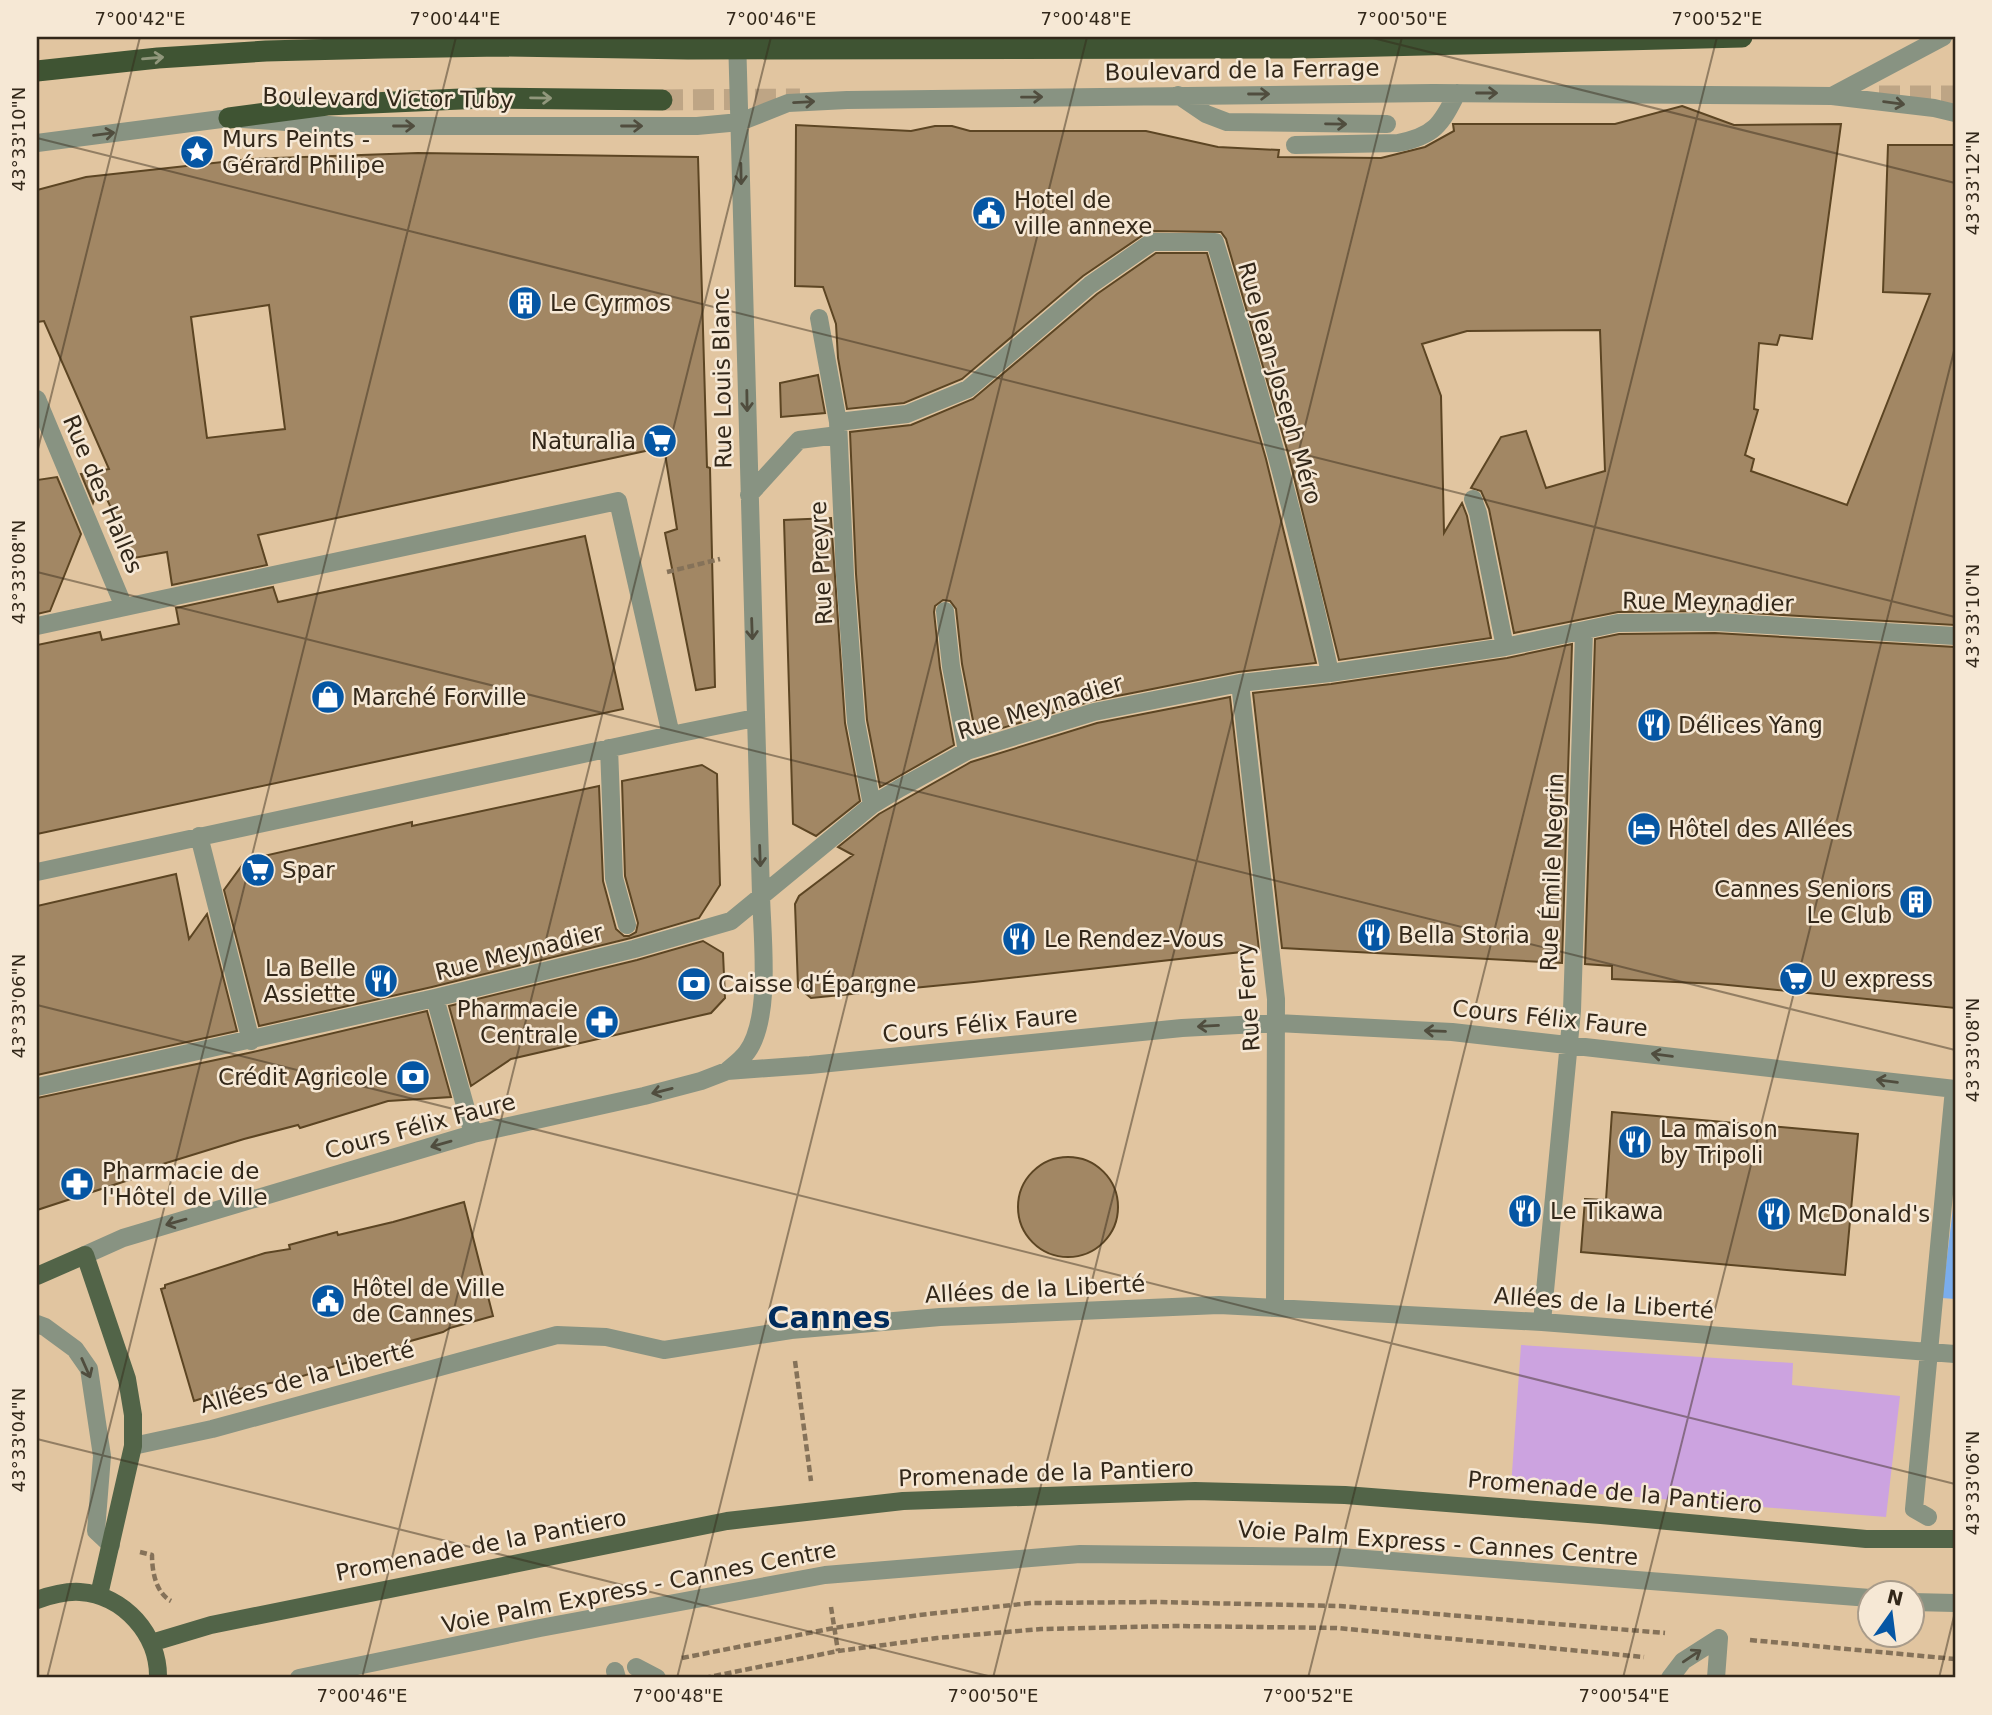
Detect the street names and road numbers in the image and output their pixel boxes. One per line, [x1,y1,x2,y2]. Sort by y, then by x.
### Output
street label: Boulevard de la Ferrage [1104,55,1380,85]
street label: Boulevard Victor Tuby [262,83,514,113]
street label: Rue Jean-Joseph Méro [1233,259,1327,507]
street label: Rue Louis Blanc [707,287,737,469]
street label: Rue des Halles [58,411,148,577]
street label: Rue Preyre [805,500,837,626]
street label: Rue Meynadier [1622,588,1795,617]
street label: Rue Meynadier [954,669,1126,745]
street label: Rue Émile Negrin [1535,772,1568,972]
street label: Rue Meynadier [432,918,606,985]
street label: Rue Ferry [1231,942,1265,1052]
street label: Cours Félix Faure [1451,995,1649,1041]
street label: Cours Félix Faure [881,1001,1079,1047]
street label: Cours Félix Faure [322,1088,518,1164]
street label: Allées de la Liberté [924,1270,1146,1308]
street label: Allées de la Liberté [1493,1282,1715,1324]
street label: Allées de la Liberté [197,1336,417,1418]
street label: Promenade de la Pantiero [898,1455,1194,1491]
street label: Promenade de la Pantiero [1467,1466,1763,1518]
street label: Promenade de la Pantiero [333,1504,629,1586]
street label: Voie Palm Express - Cannes Centre [1237,1516,1639,1570]
street label: Voie Palm Express - Cannes Centre [440,1536,838,1638]

